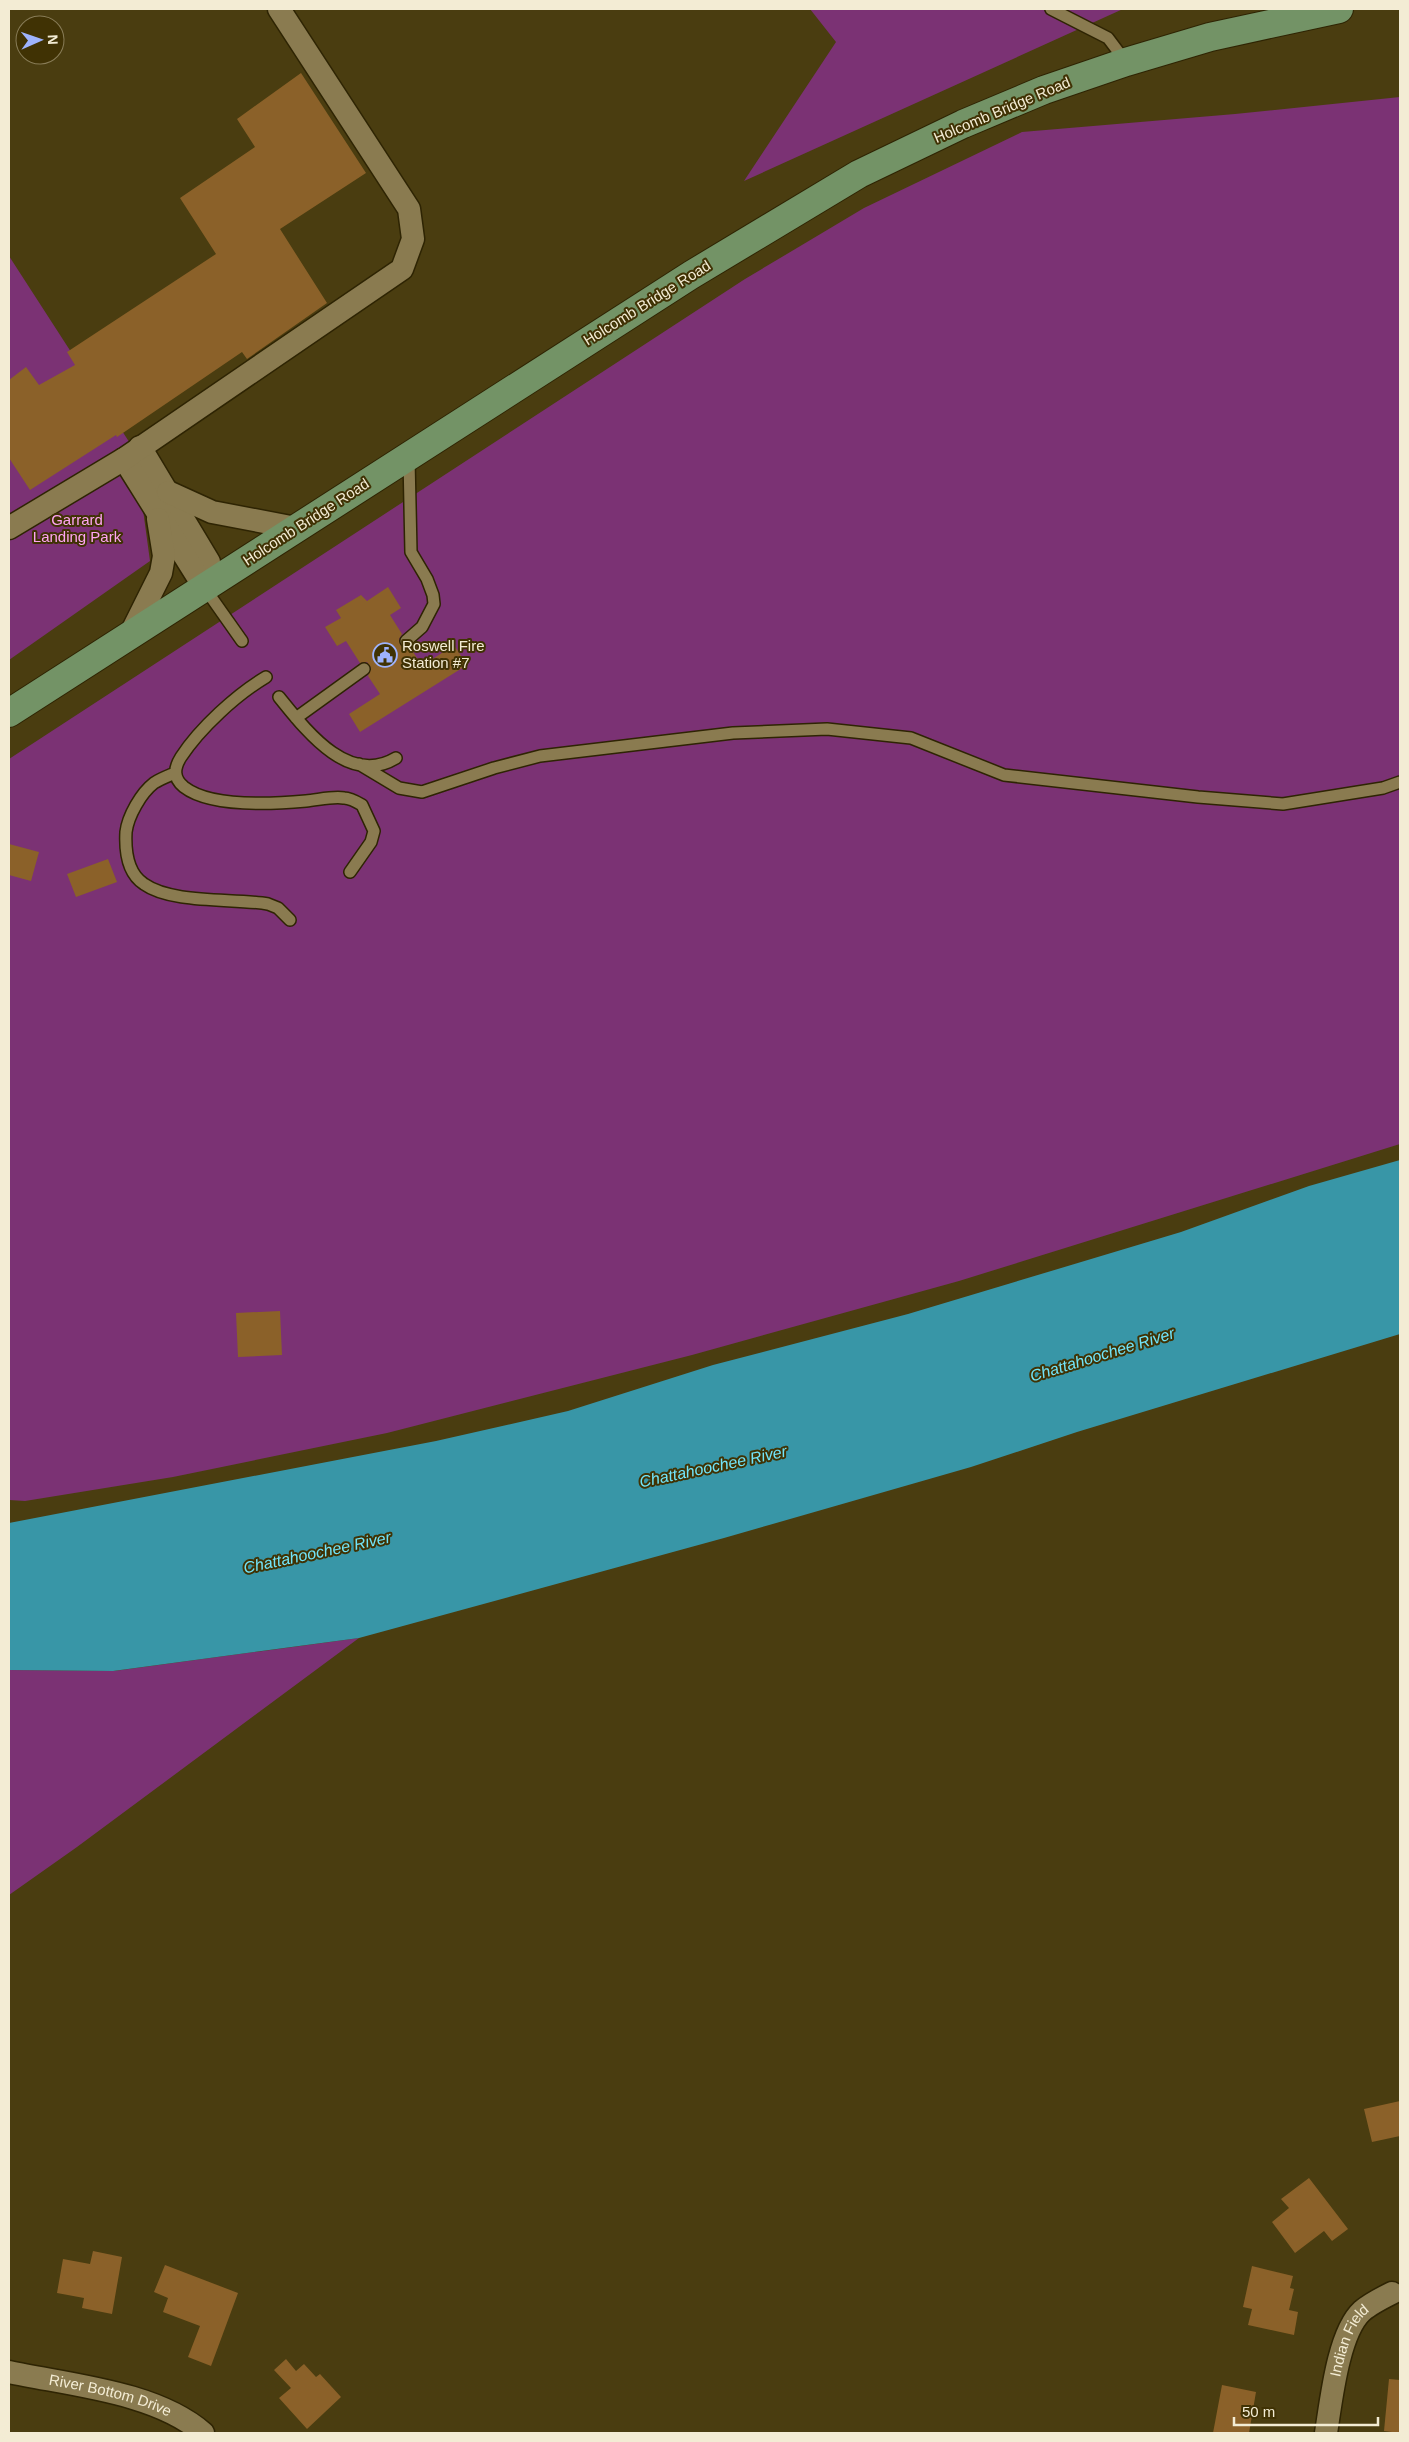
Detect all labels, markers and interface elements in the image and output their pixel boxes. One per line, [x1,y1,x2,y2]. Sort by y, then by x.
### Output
north arrow [15,15,65,65]
text: N [45,34,61,45]
street label: Holcomb Bridge Road [931,73,1073,146]
street label: Holcomb Bridge Road [580,256,713,349]
street label: Holcomb Bridge Road [240,474,372,569]
park label: Garrard Landing Park [33,511,122,545]
place label: Roswell Fire Station #7 [402,637,485,671]
public building icon: Roswell Fire Station #7 [372,642,398,668]
water label: Chattahoochee River [1028,1324,1177,1385]
water label: Chattahoochee River [638,1442,789,1490]
water label: Chattahoochee River [242,1528,393,1576]
street label: Indian Field [1326,2300,1372,2378]
street label: River Bottom Drive [48,2371,174,2419]
scale bar [1234,2394,1378,2426]
text: 50 m [1242,2403,1275,2420]

